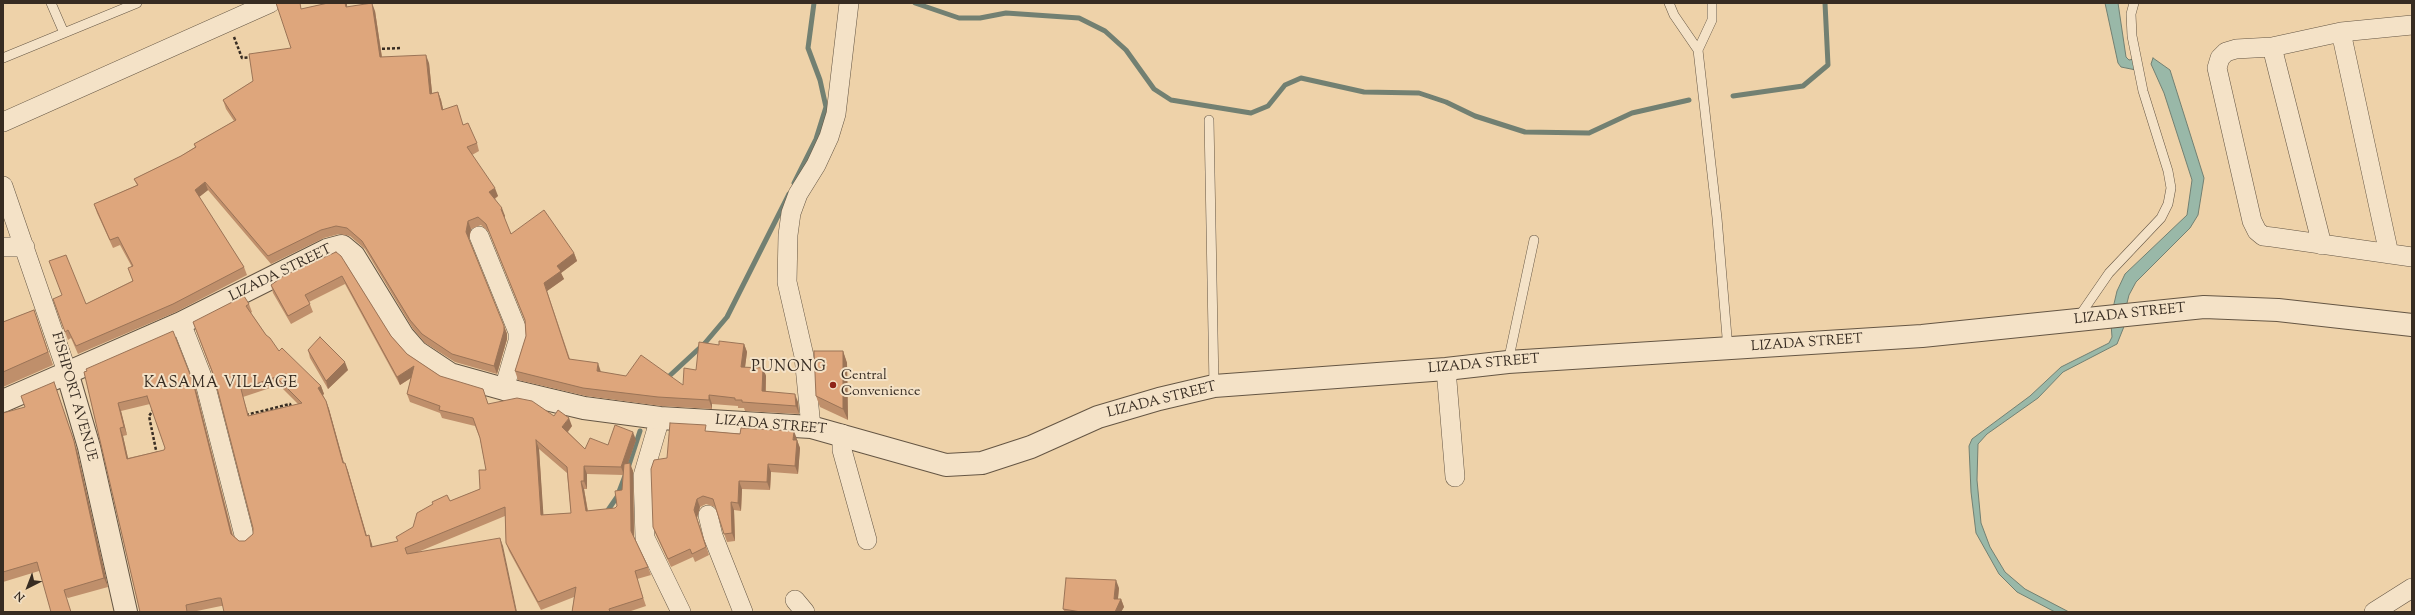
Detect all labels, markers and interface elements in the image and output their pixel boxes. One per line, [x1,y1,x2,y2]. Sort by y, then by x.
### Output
street label: LIZADA STREET [227,242,335,306]
street label: LIZADA STREET [2073,301,2187,329]
street label: FISHPORT AVENUE [47,331,99,463]
street label: LIZADA STREET [1751,332,1863,356]
street label: LIZADA STREET [1427,352,1541,378]
district label: PUNONG [751,359,827,377]
place label: Central Convenience [841,369,921,402]
district label: KASAMA VILLAGE [144,375,298,393]
street label: LIZADA STREET [1106,379,1218,423]
marker: Central Convenience [828,380,838,390]
street label: LIZADA STREET [714,413,828,439]
north arrow [8,567,48,607]
text: N [11,587,29,605]

